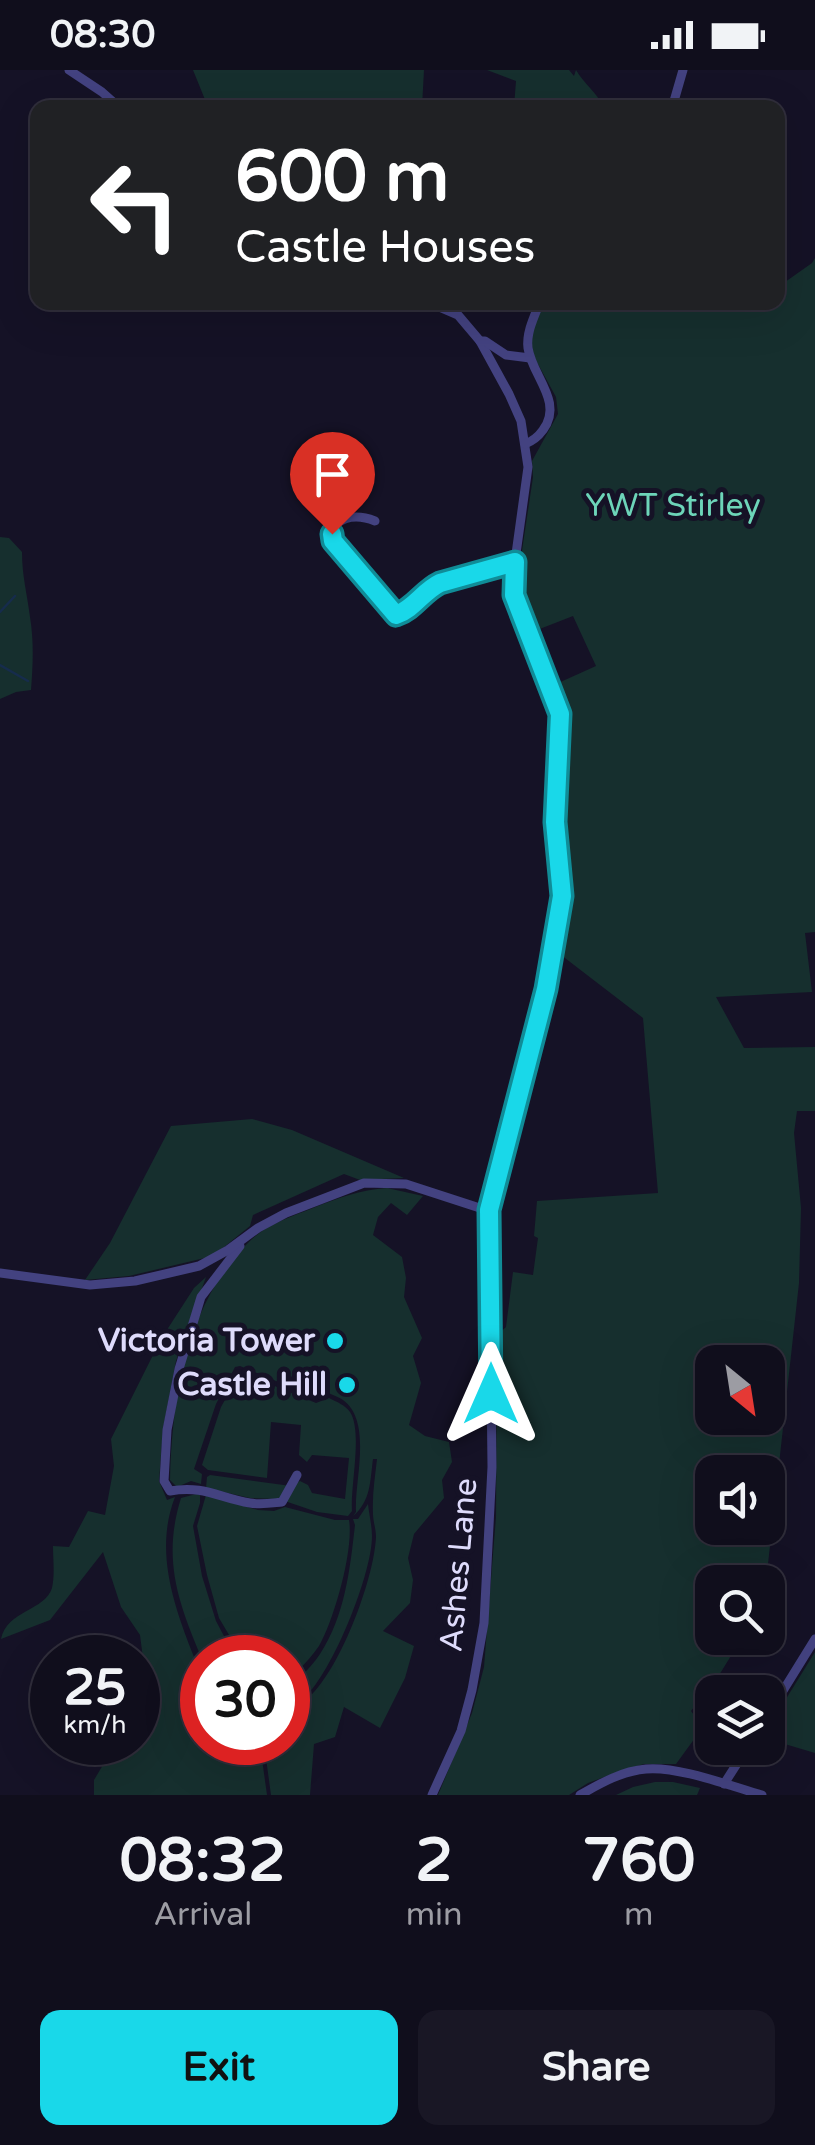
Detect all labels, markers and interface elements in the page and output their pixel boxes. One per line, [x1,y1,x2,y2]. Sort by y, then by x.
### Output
text: 08:30 [50,12,155,58]
text: 600 m [235,136,449,220]
icon: left [70,140,200,270]
text: Castle Houses [235,221,535,275]
pin [290,432,375,535]
icon: arrive [305,447,360,502]
park label: YWT Stirley [585,487,761,525]
place label: Victoria Tower [98,1322,316,1360]
marker: Victoria Tower [324,1330,346,1352]
position arrow [439,1342,543,1446]
north arrow [695,1345,785,1435]
map controls [695,1345,785,1765]
place label: Castle Hill [177,1366,327,1404]
marker: Castle Hill [336,1374,358,1396]
button: sound [695,1455,785,1545]
street label: Ashes Lane [432,1476,486,1654]
button: search [695,1565,785,1655]
speed limit sign: 30 [180,1635,310,1765]
text: 25 [64,1658,126,1718]
button: layers [695,1675,785,1765]
text: km/h [64,1710,126,1740]
text: 08:32 [120,1825,286,1897]
text: 2 [415,1825,453,1897]
text: 760 [582,1825,695,1897]
text: Arrival [153,1896,252,1934]
text: min [406,1896,463,1934]
text: m [624,1896,653,1934]
button: Exit [40,2010,398,2125]
button: Share [418,2010,775,2125]

